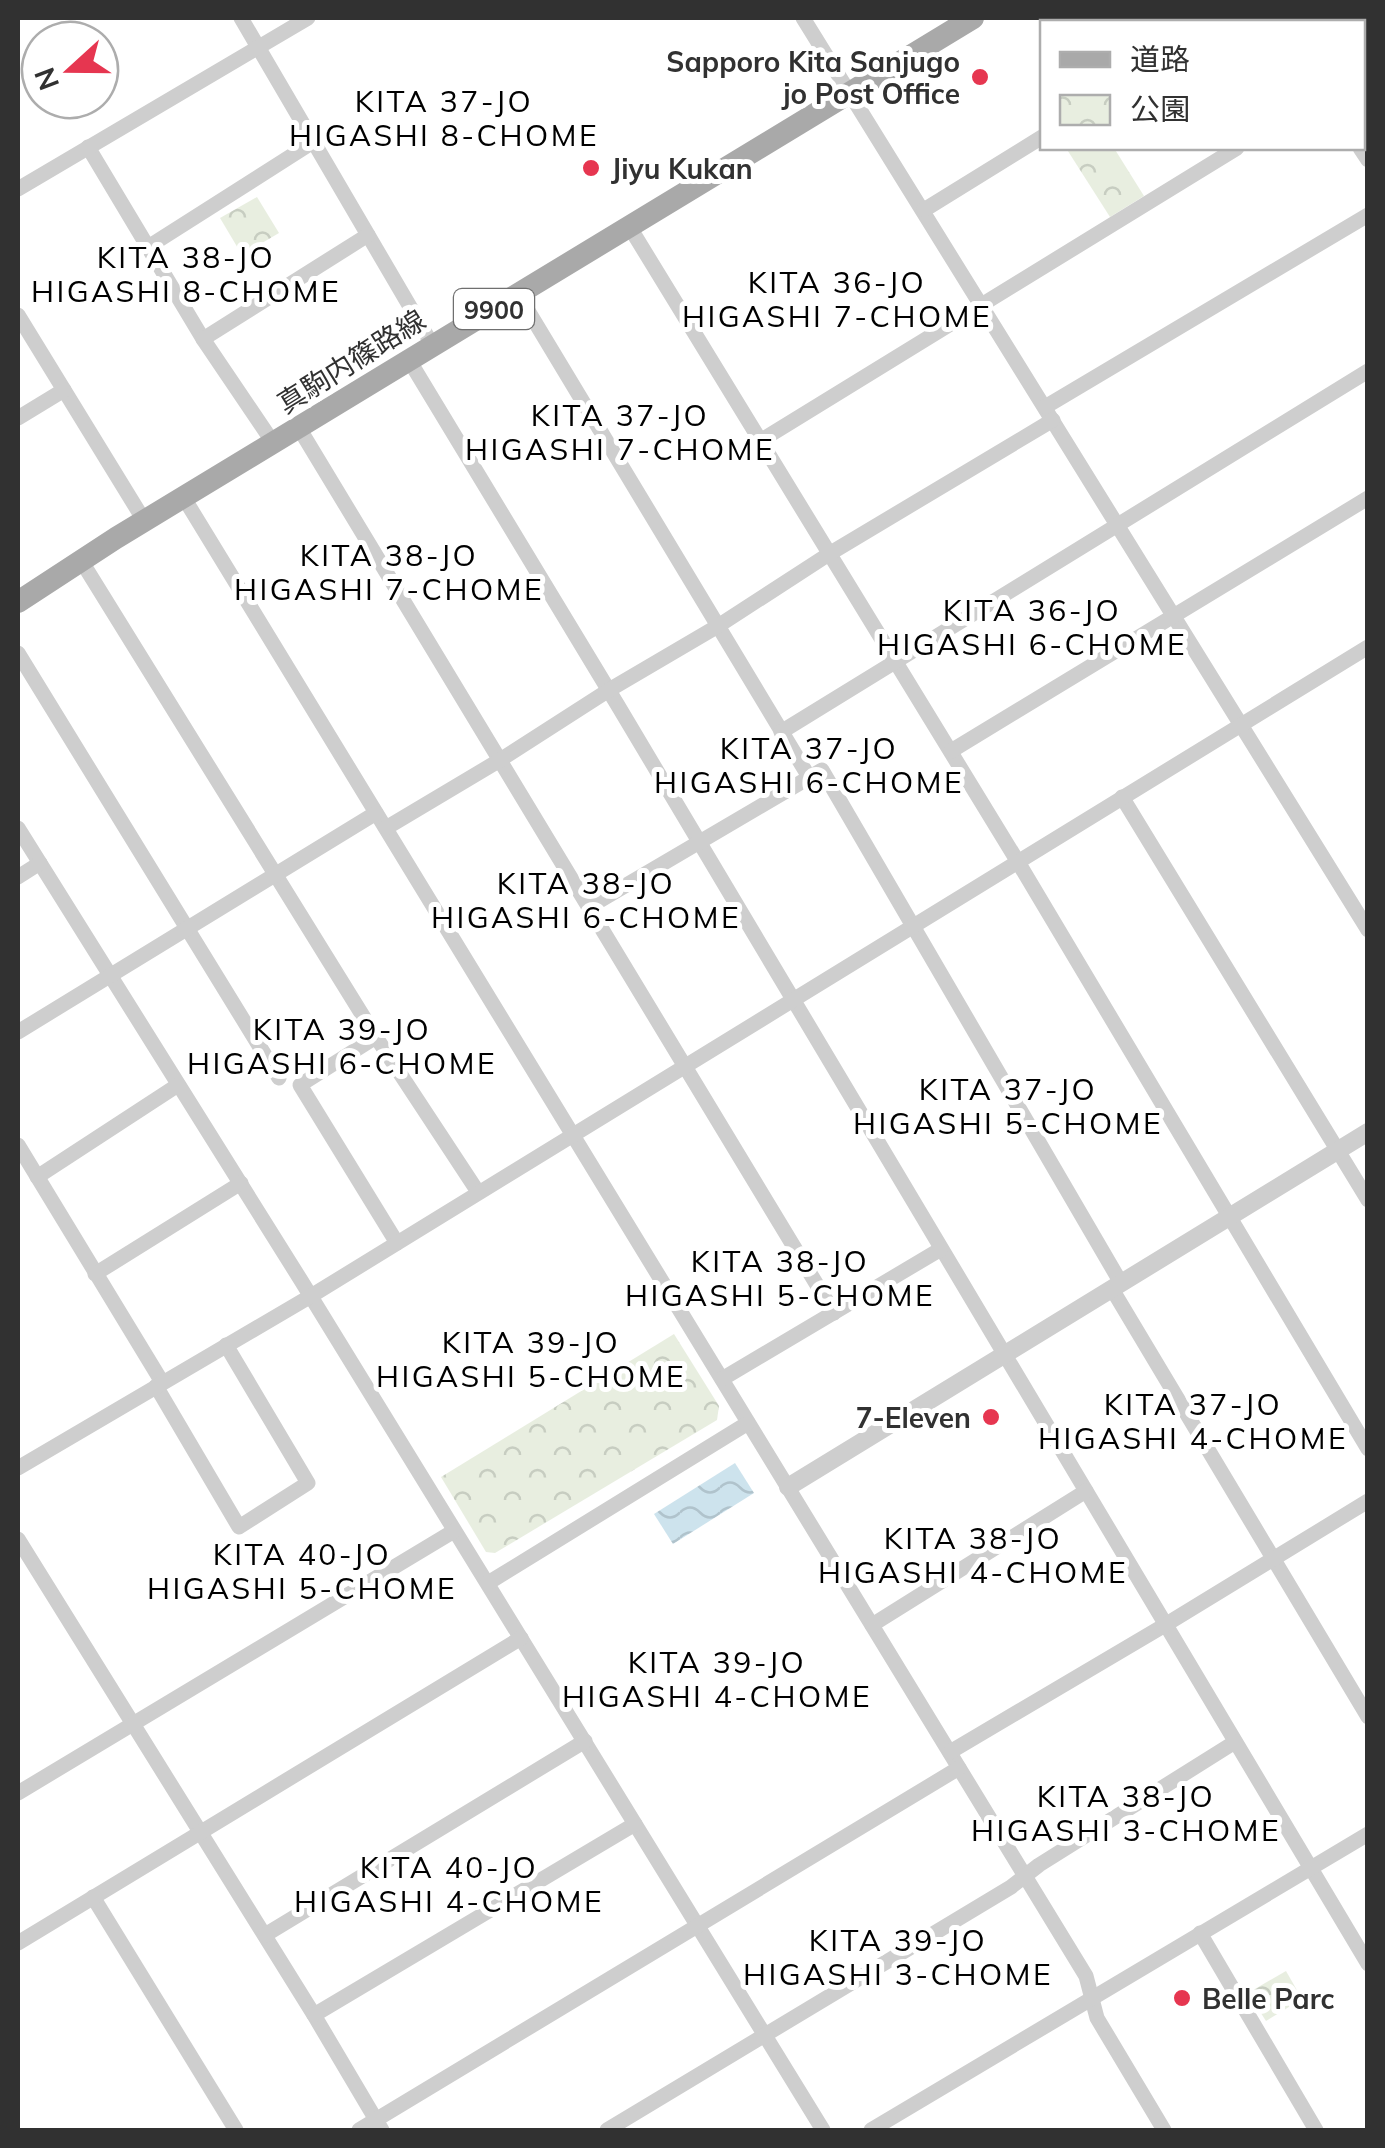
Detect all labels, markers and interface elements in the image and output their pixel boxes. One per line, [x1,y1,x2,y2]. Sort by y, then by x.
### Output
north arrow [20,20,120,120]
legend [1040,20,1365,150]
text: 道路 [1130,40,1190,78]
place label: Sapporo Kita Sanjugo jo Post Office [666,44,960,111]
text: N [26,63,66,95]
marker: Sapporo Kita Sanjugo jo Post Office [969,66,991,88]
district label: KITA 37-JO HIGASHI 8-CHOME [289,82,599,154]
text: 公園 [1130,90,1190,128]
place label: Jiyu Kukan [611,151,753,186]
marker: Jiyu Kukan [580,157,602,179]
district label: KITA 38-JO HIGASHI 8-CHOME [31,238,341,310]
district label: KITA 36-JO HIGASHI 7-CHOME [682,263,992,335]
road number: 9900 [454,289,534,329]
street label: 真駒内篠路線 [270,302,432,420]
district label: KITA 37-JO HIGASHI 7-CHOME [465,396,775,468]
district label: KITA 38-JO HIGASHI 7-CHOME [234,536,544,608]
district label: KITA 36-JO HIGASHI 6-CHOME [877,591,1187,663]
district label: KITA 37-JO HIGASHI 6-CHOME [654,729,964,801]
district label: KITA 38-JO HIGASHI 6-CHOME [431,864,741,936]
district label: KITA 39-JO HIGASHI 6-CHOME [187,1010,497,1082]
district label: KITA 37-JO HIGASHI 5-CHOME [853,1070,1163,1142]
district label: KITA 38-JO HIGASHI 5-CHOME [625,1242,935,1314]
district label: KITA 39-JO HIGASHI 5-CHOME [376,1323,686,1395]
district label: KITA 37-JO HIGASHI 4-CHOME [1038,1385,1348,1457]
place label: 7-Eleven [856,1400,971,1435]
marker: 7-Eleven [980,1406,1002,1428]
district label: KITA 38-JO HIGASHI 4-CHOME [818,1519,1128,1591]
district label: KITA 40-JO HIGASHI 5-CHOME [147,1535,457,1607]
district label: KITA 39-JO HIGASHI 4-CHOME [562,1643,872,1715]
district label: KITA 38-JO HIGASHI 3-CHOME [971,1777,1281,1849]
district label: KITA 40-JO HIGASHI 4-CHOME [294,1848,604,1920]
district label: KITA 39-JO HIGASHI 3-CHOME [743,1921,1053,1993]
place label: Belle Parc [1202,1981,1335,2016]
marker: Belle Parc [1171,1987,1193,2009]

